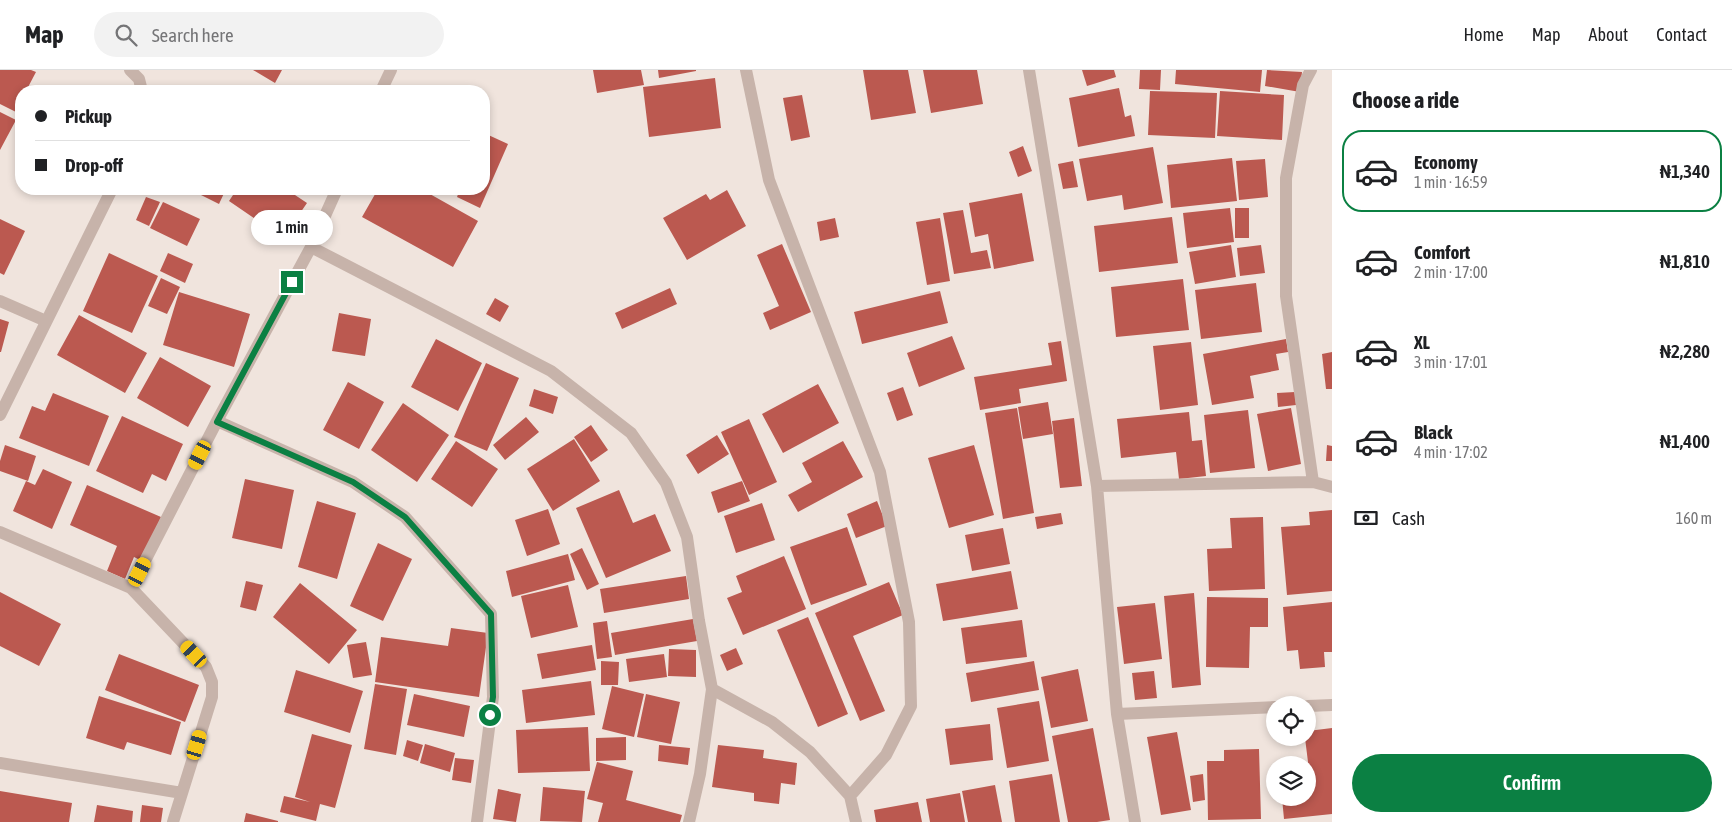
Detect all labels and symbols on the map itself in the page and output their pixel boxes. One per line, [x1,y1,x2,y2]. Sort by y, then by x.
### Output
callout: 1 min [251,210,333,244]
route end [281,271,303,293]
car [186,438,213,472]
car [126,555,153,589]
car [178,638,209,670]
route start [479,704,501,726]
car [185,728,208,762]

